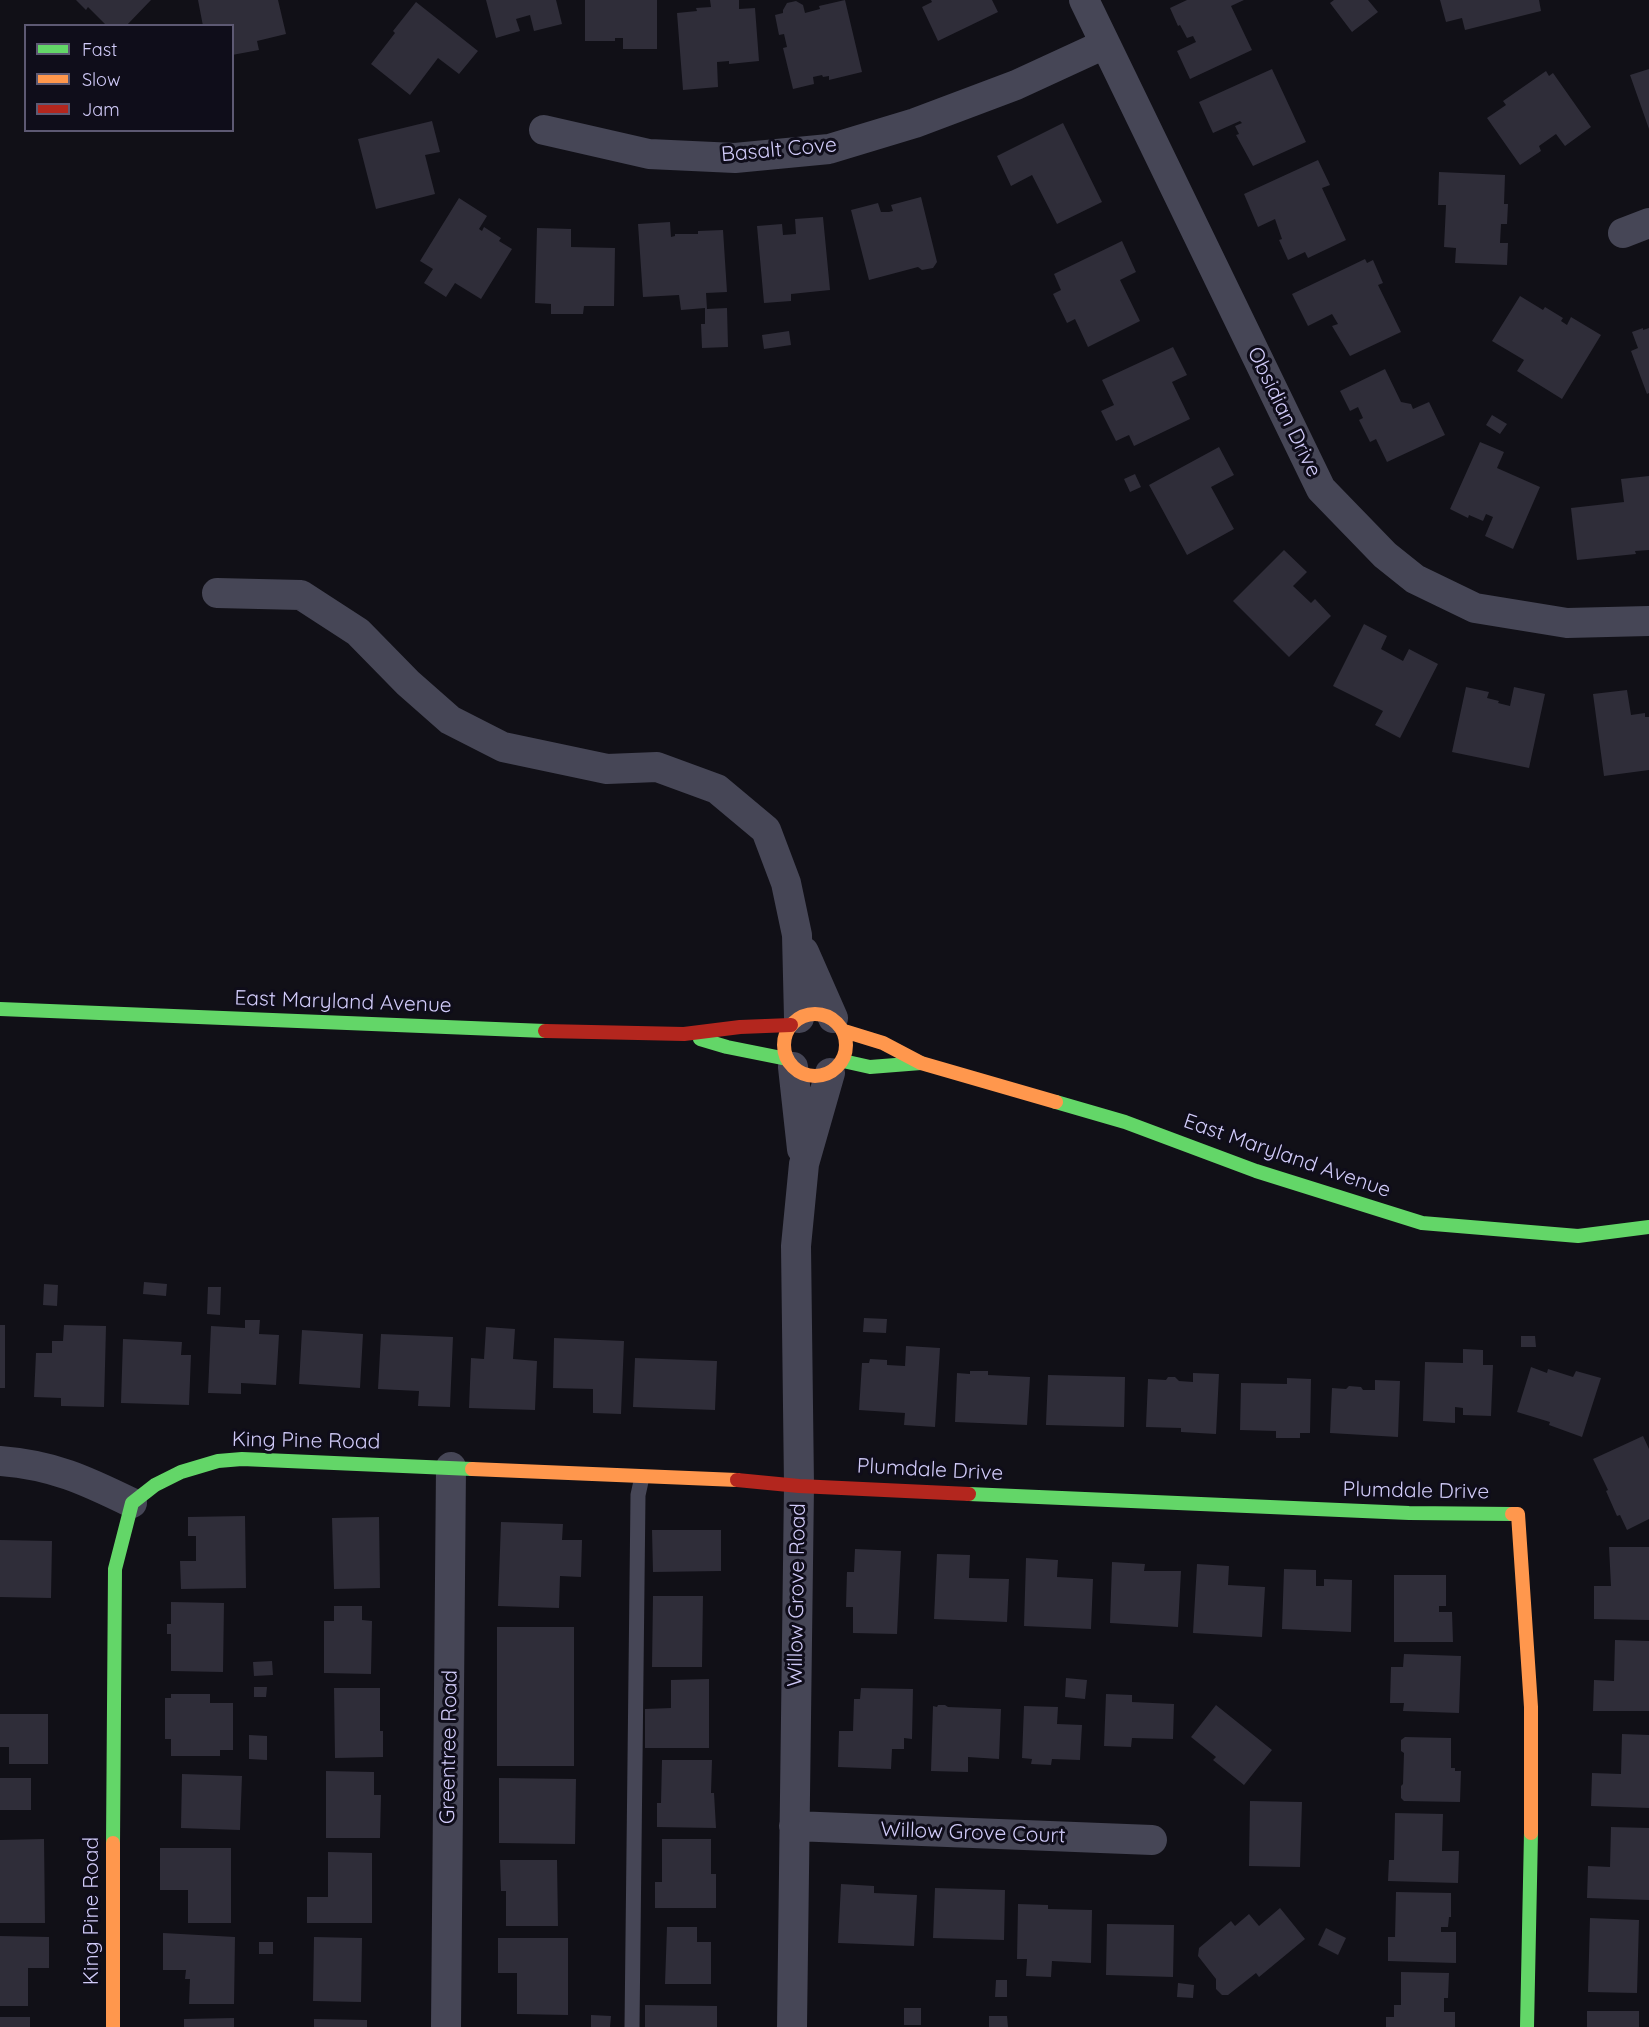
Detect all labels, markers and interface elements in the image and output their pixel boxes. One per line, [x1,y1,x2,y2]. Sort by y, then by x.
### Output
legend [24,24,234,132]
text: Fast [82,38,117,61]
text: Slow [82,68,120,91]
text: Jam [82,98,120,121]
street label: Basalt Cove [720,132,838,168]
street label: Obsidian Drive [1242,343,1326,481]
street label: East Maryland Avenue [234,986,452,1018]
street label: East Maryland Avenue [1180,1109,1394,1203]
street label: King Pine Road [232,1427,380,1455]
street label: Plumdale Drive [856,1454,1004,1486]
street label: Plumdale Drive [1343,1477,1489,1505]
street label: Willow Grove Road [783,1503,811,1687]
street label: Greentree Road [435,1670,463,1824]
street label: Willow Grove Court [880,1817,1066,1849]
street label: King Pine Road [79,1837,105,1985]

